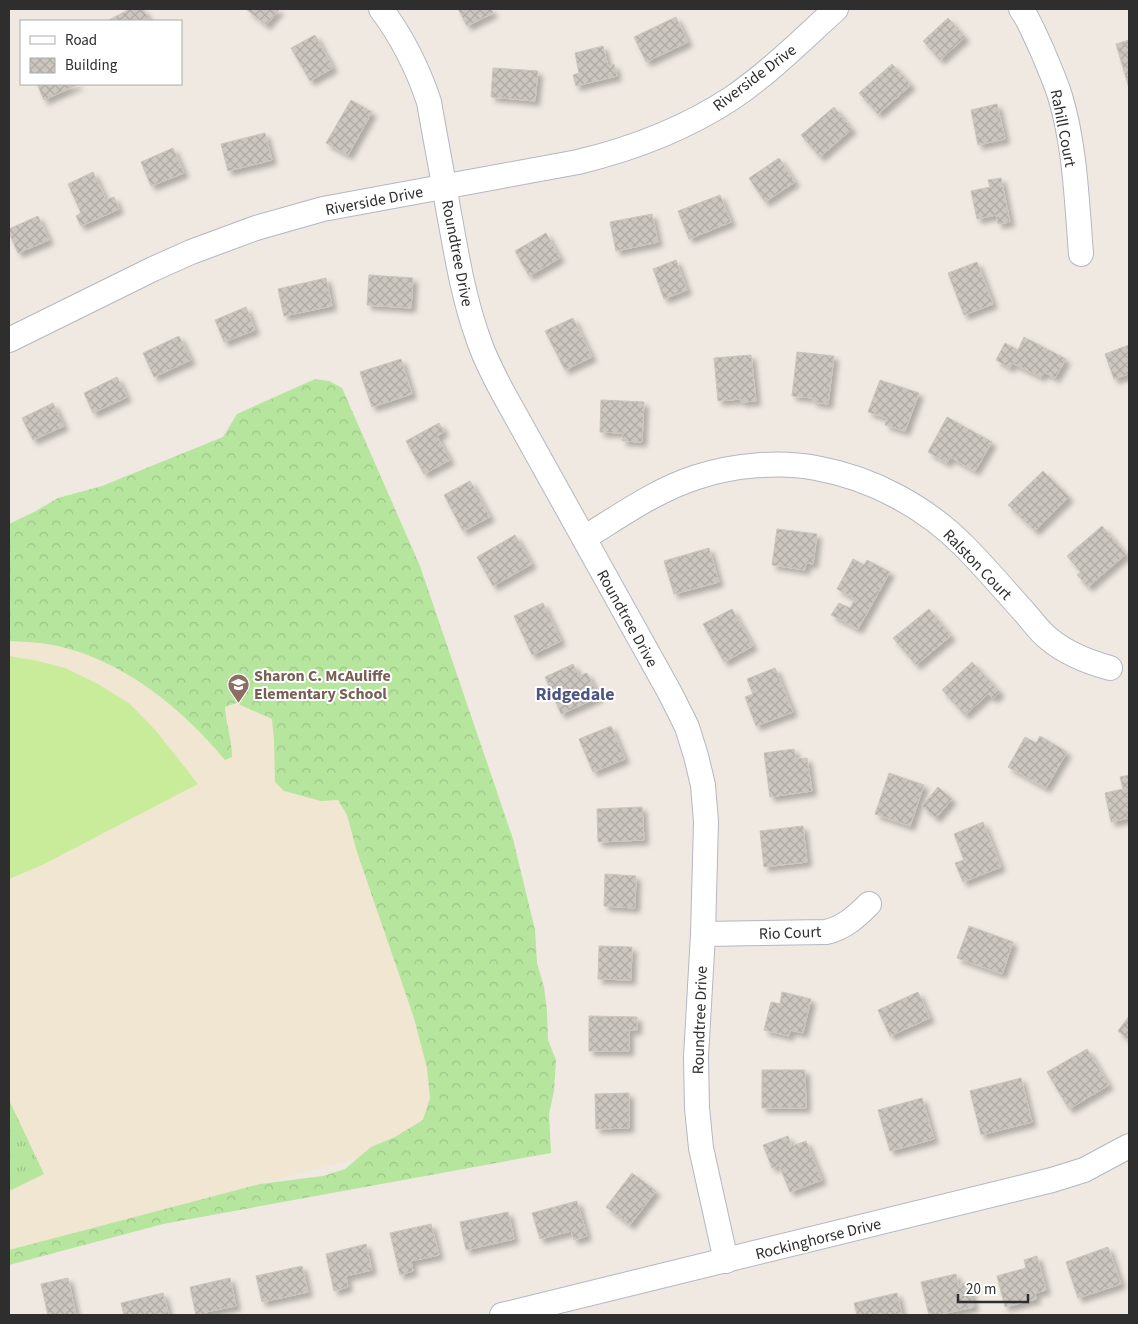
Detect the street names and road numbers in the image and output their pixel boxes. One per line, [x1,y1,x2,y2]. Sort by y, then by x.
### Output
street label: Riverside Drive [708,39,801,116]
street label: Rahill Court [1045,88,1081,169]
street label: Riverside Drive [323,181,425,221]
street label: Roundtree Drive [436,198,478,309]
street label: Ralston Court [938,524,1017,605]
street label: Roundtree Drive [591,566,663,671]
street label: Rio Court [758,921,822,945]
street label: Roundtree Drive [687,965,713,1075]
street label: Rockinghorse Drive [753,1213,884,1265]

